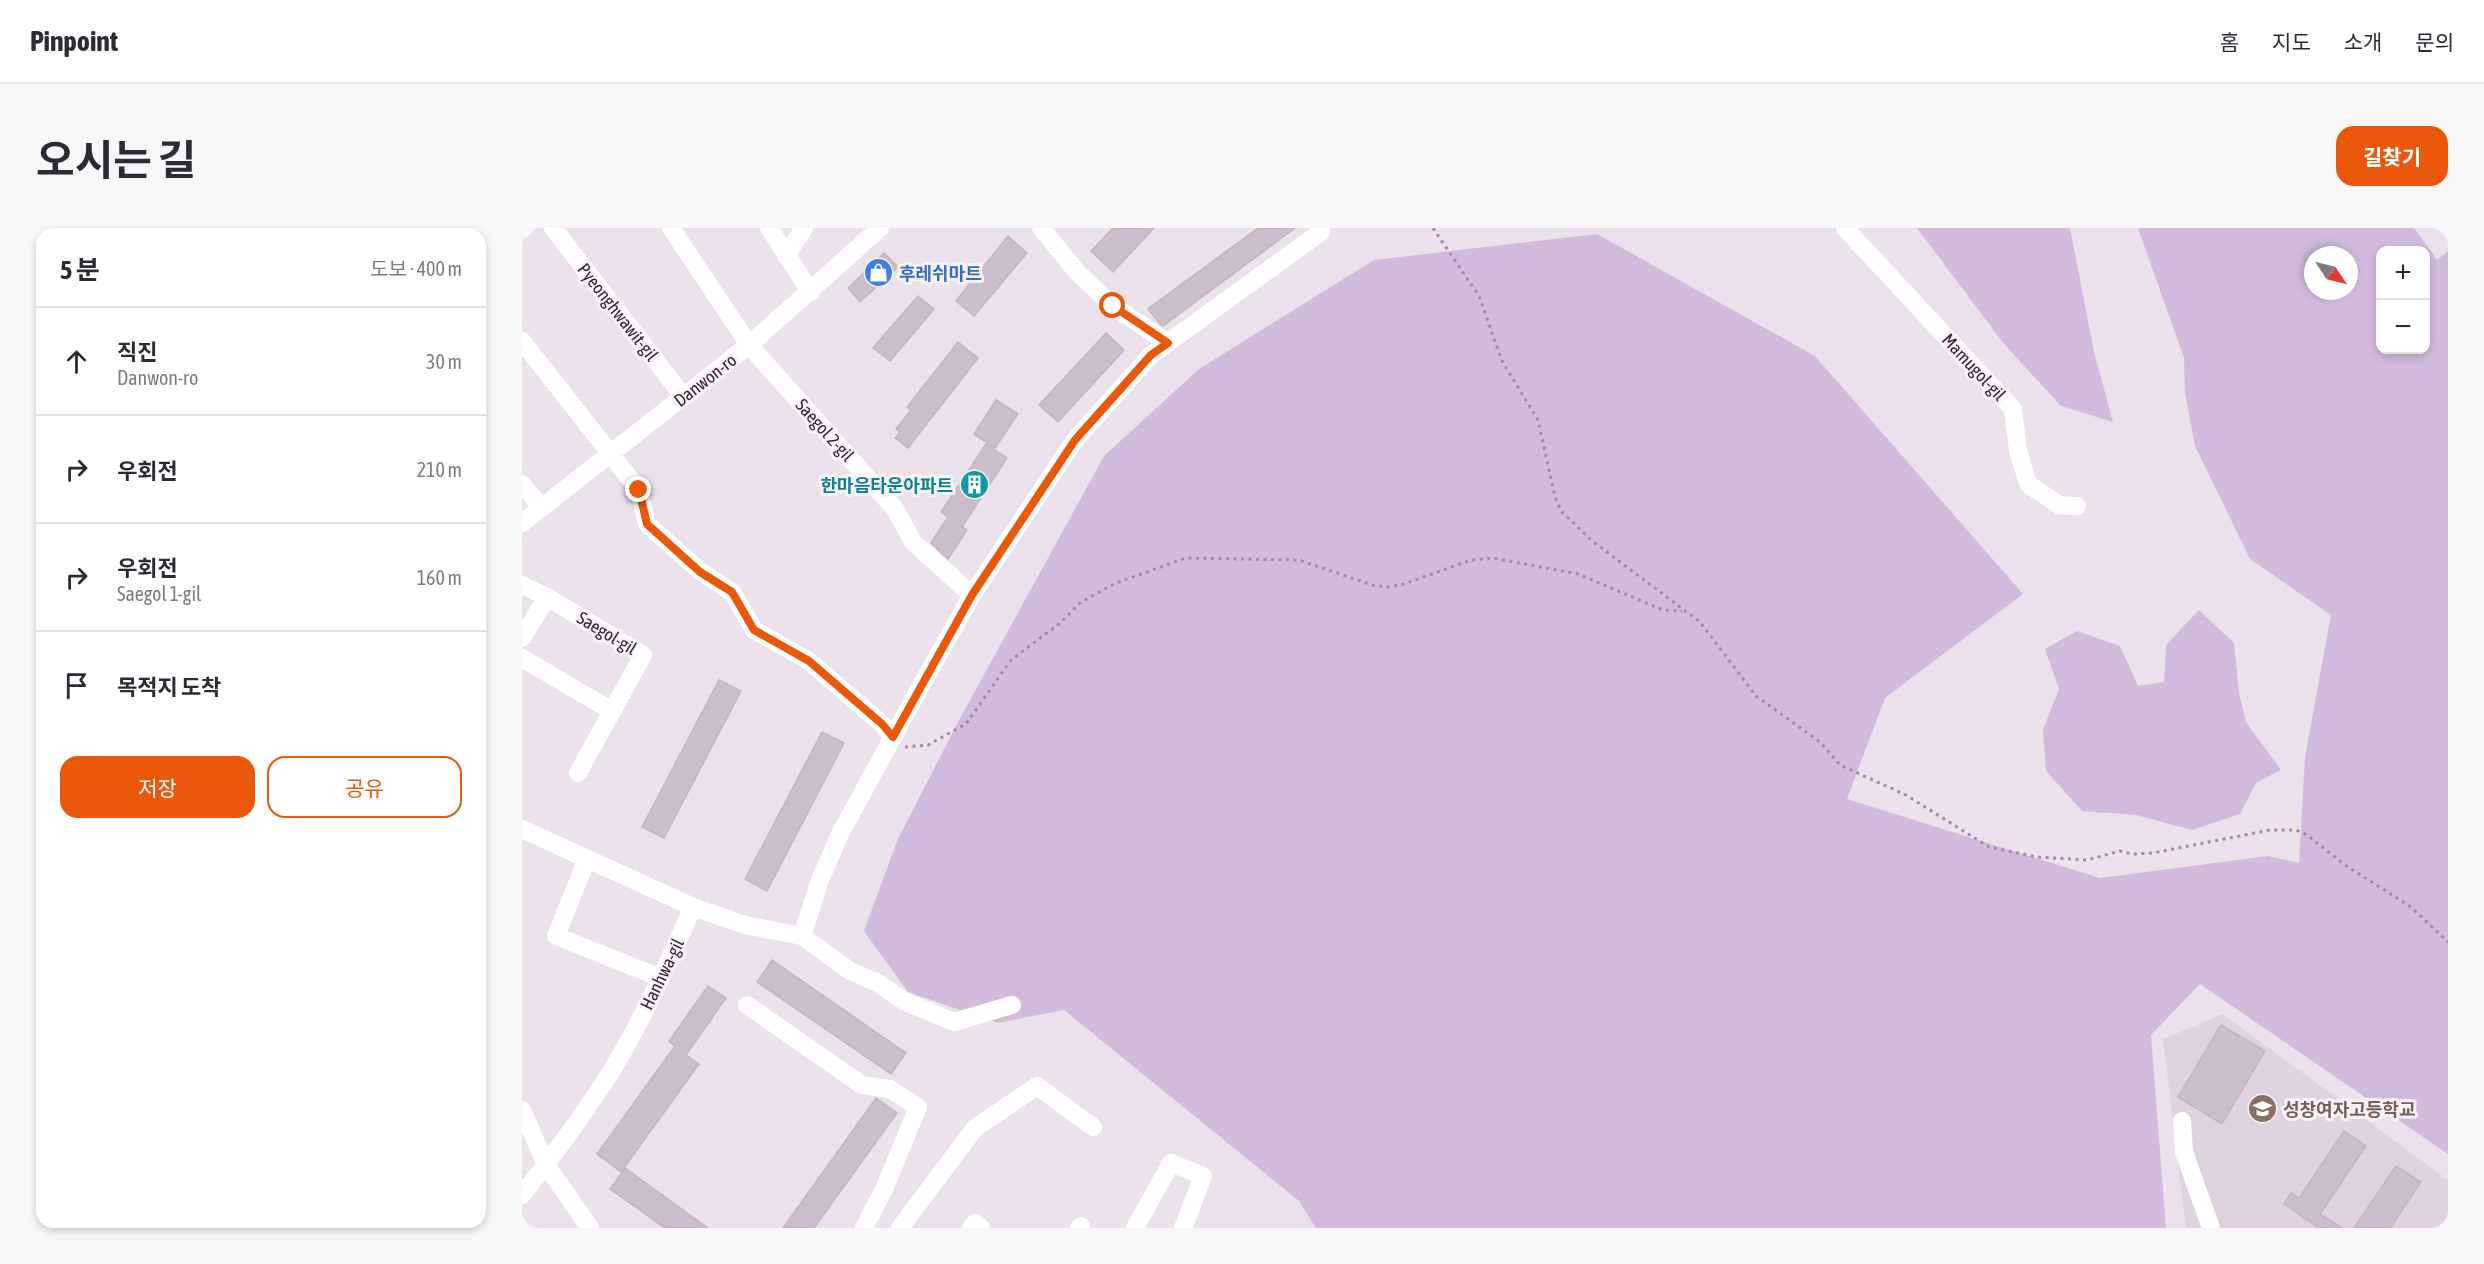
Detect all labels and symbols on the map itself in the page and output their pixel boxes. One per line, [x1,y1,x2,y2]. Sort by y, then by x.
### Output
north arrow [2304,246,2358,300]
shop icon: 후레쉬마트 [862,257,894,289]
street label: Pyeonghwawit-gil [573,259,663,365]
place label: 후레쉬마트 [899,263,982,284]
route start [1099,292,1125,318]
street label: Mamugol-gil [1938,329,2010,405]
street label: Danwon-ro [670,349,740,411]
street label: Saegol 2-gil [792,394,859,466]
building icon: 한마음타운아파트 [958,469,990,501]
place label: 한마음타운아파트 [821,475,953,496]
route end [625,476,651,502]
street label: Saegol-gil [573,607,641,659]
street label: Hanhwa-gil [636,935,688,1013]
school or university icon: 성창여자고등학교 [2246,1093,2278,1125]
place label: 성창여자고등학교 [2283,1099,2415,1120]

